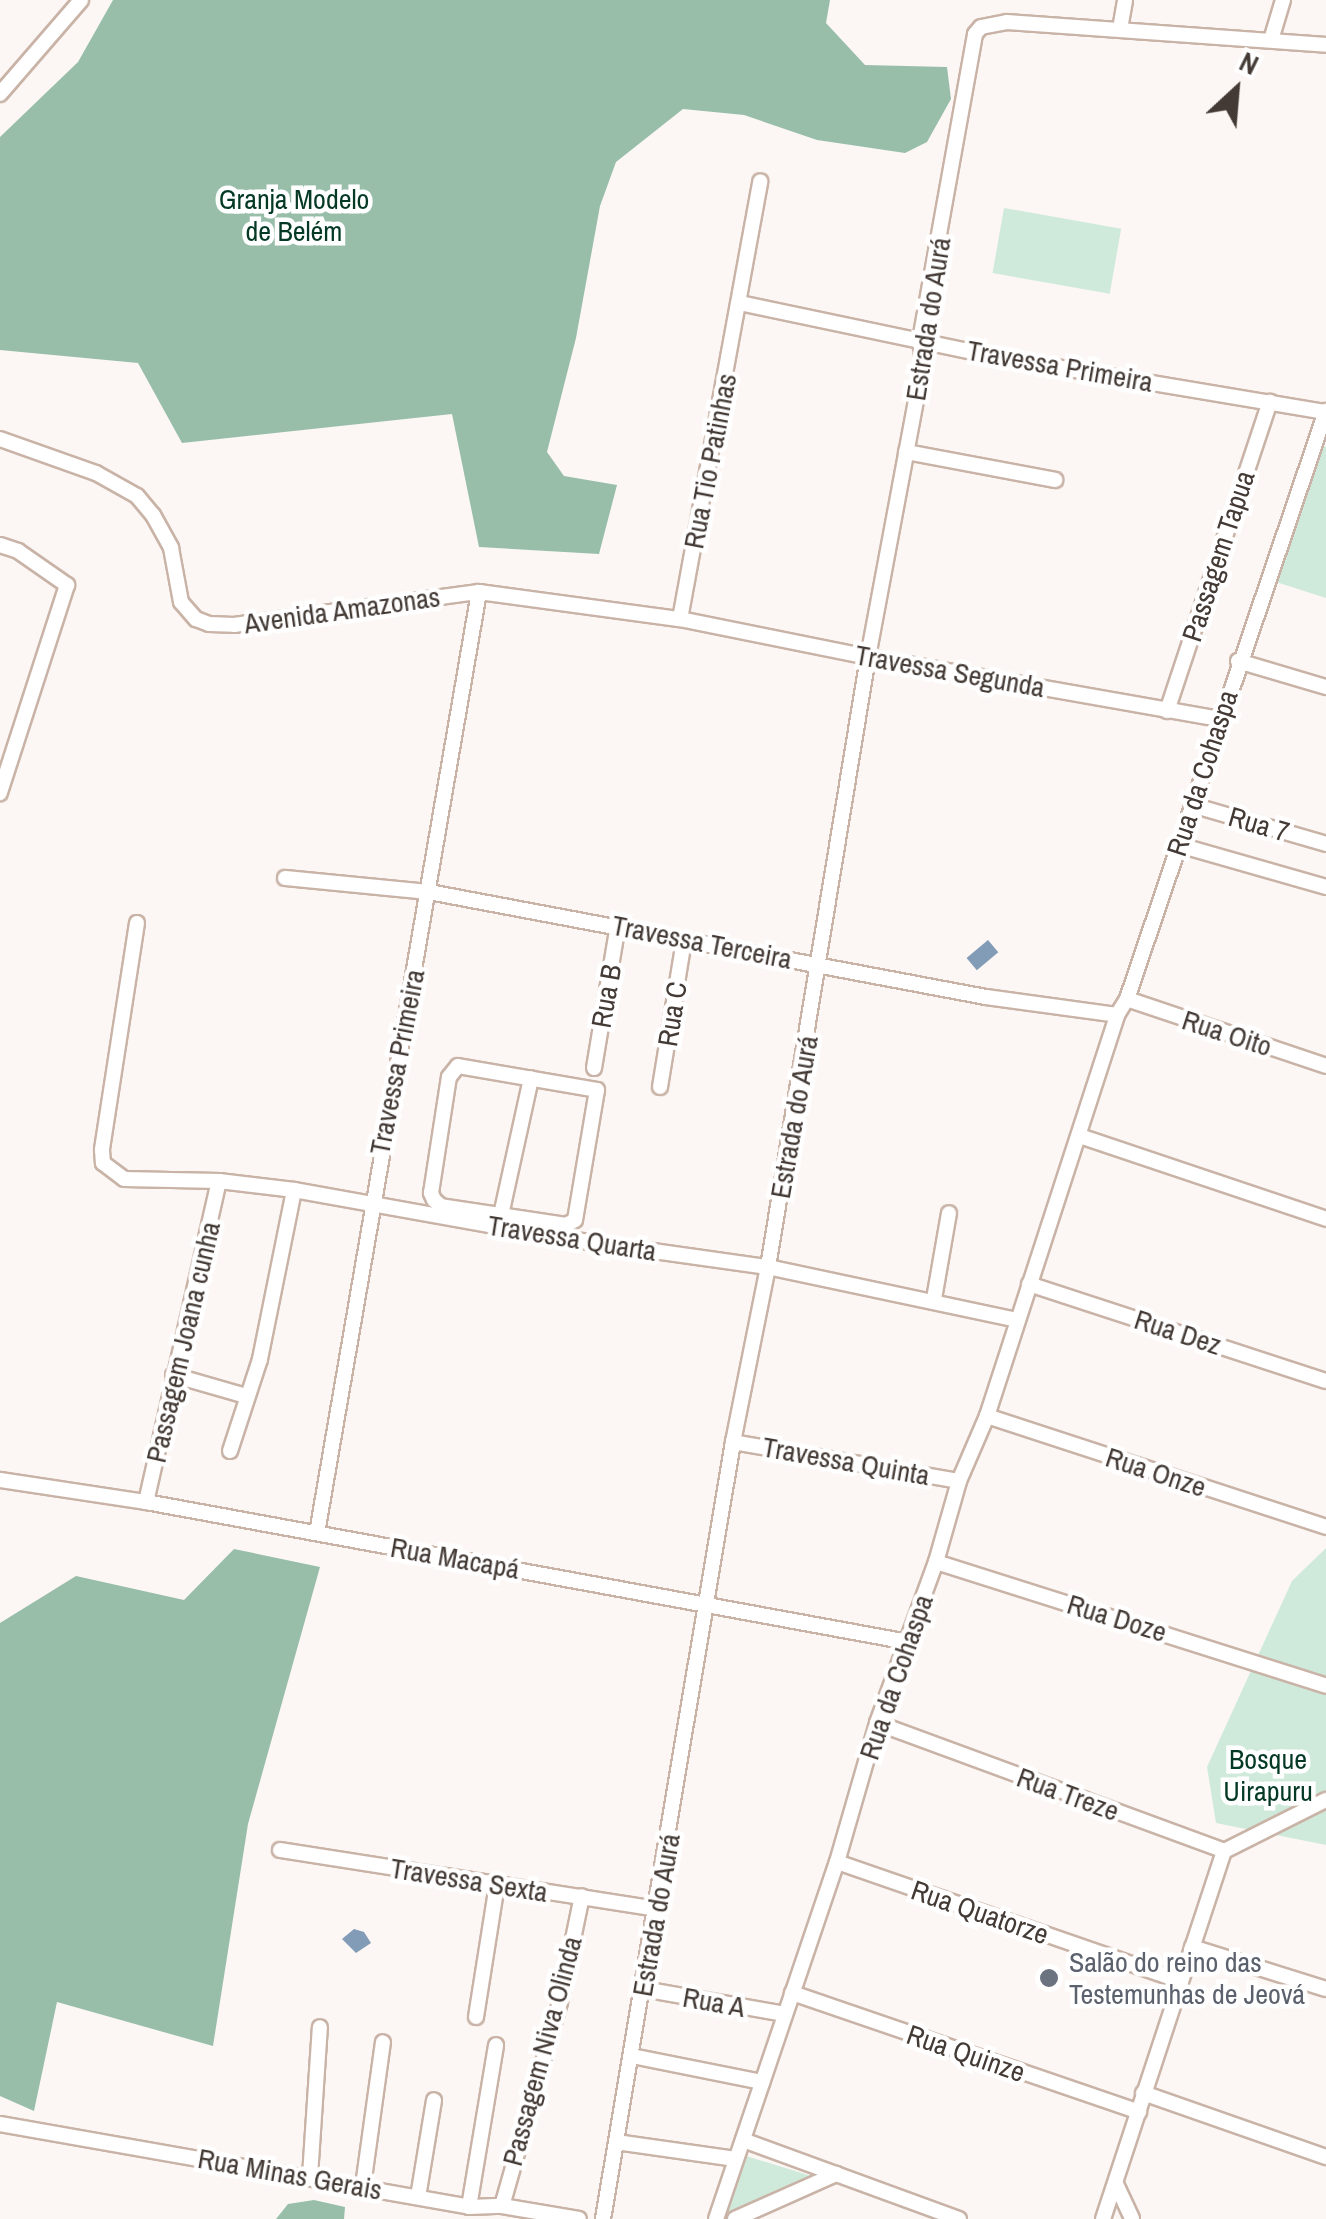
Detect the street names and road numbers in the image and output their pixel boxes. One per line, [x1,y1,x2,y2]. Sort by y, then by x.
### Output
street label: Estrada do Aurá [898,234,958,404]
street label: Travessa Primeira [965,333,1155,399]
street label: Rua Tio Patinhas [677,370,743,552]
street label: Passagem Tapua [1175,466,1261,646]
street label: Avenida Amazonas [241,580,443,640]
street label: Travessa Segunda [853,638,1047,704]
street label: Rua da Cohaspa [1159,686,1245,860]
street label: Rua 7 [1225,799,1293,849]
street label: Travessa Terceira [609,908,795,976]
street label: Rua B [584,962,628,1030]
street label: Travessa Primeira [363,967,431,1157]
street label: Rua C [650,979,694,1049]
street label: Rua Oito [1178,1003,1276,1063]
street label: Estrada do Aurá [763,1032,825,1202]
street label: Travessa Quarta [485,1208,659,1268]
street label: Passagem Joana cunha [139,1218,227,1466]
street label: Rua Dez [1130,1302,1226,1362]
street label: Travessa Quinta [760,1430,932,1492]
street label: Rua Onze [1102,1440,1210,1504]
street label: Rua Macapá [388,1530,522,1586]
street label: Rua Doze [1063,1587,1171,1649]
street label: Rua da Cohaspa [852,1590,940,1764]
street label: Rua Treze [1012,1760,1124,1828]
street label: Estrada do Aurá [625,1830,687,2000]
street label: Travessa Sexta [388,1851,550,1909]
street label: Rua Quatorze [907,1873,1053,1951]
street label: Passagem Niva Olinda [495,1933,589,2169]
street label: Rua A [680,1980,748,2024]
street label: Rua Quinze [903,2017,1029,2089]
street label: Rua Minas Gerais [195,2141,385,2207]

